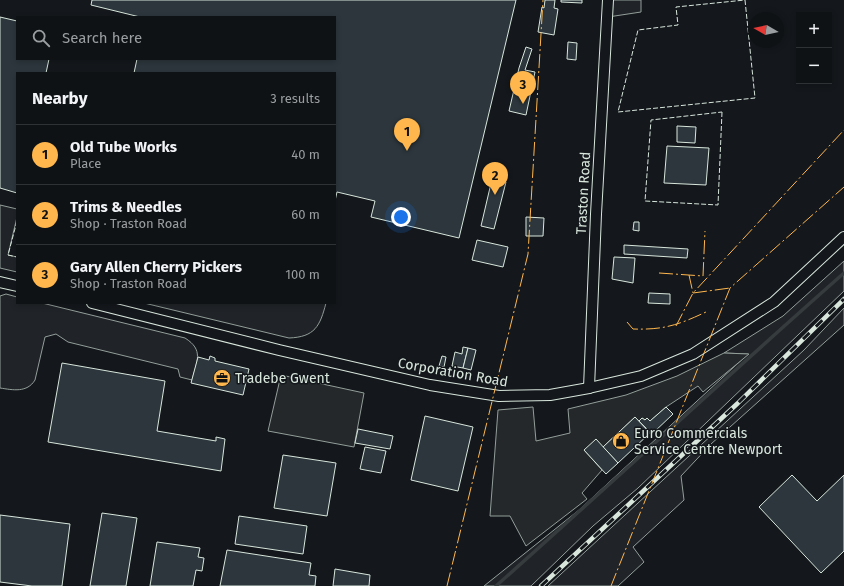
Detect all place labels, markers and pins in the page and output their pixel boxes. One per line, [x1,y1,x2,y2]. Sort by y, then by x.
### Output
pin: 3 [510,71,536,104]
pin: 1 [394,118,420,151]
pin: 2 [482,162,508,195]
office icon: Tradebe Gwent [212,368,232,388]
place label: Tradebe Gwent [235,370,331,387]
place label: Euro Commercials Service Centre Newport [634,425,783,458]
shop icon: Euro Commercials Service Centre Newport [611,431,631,451]

